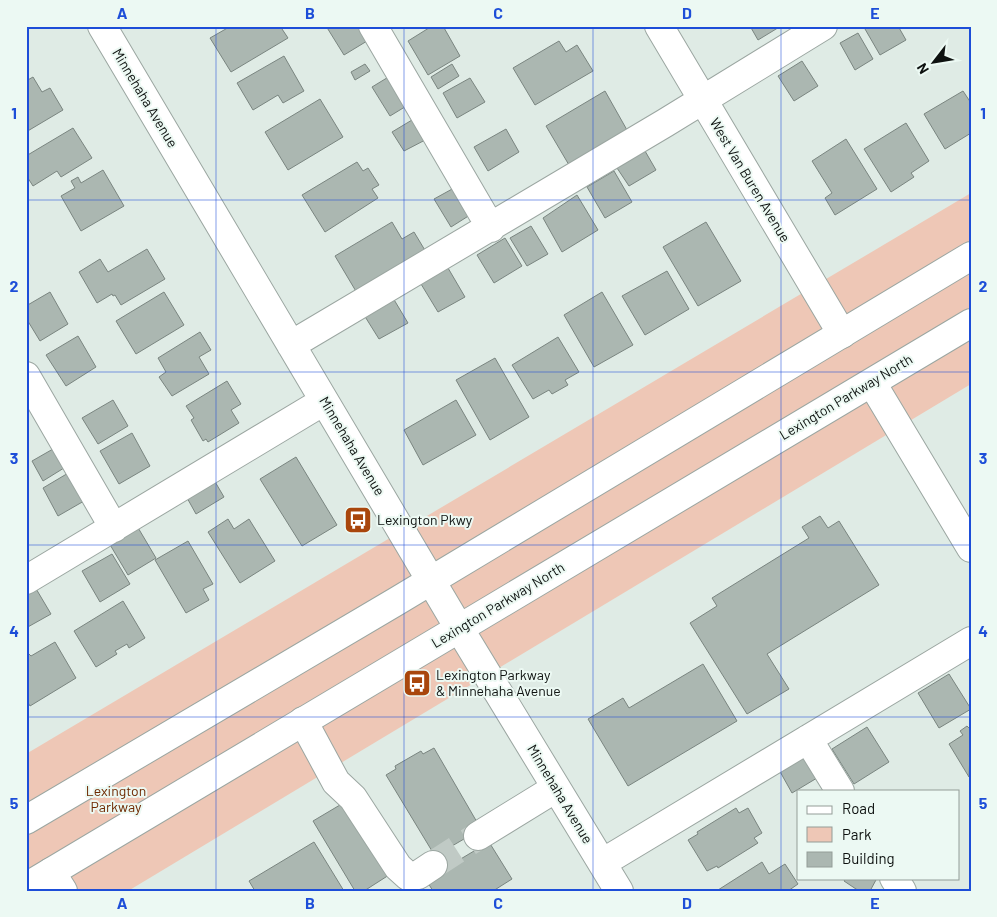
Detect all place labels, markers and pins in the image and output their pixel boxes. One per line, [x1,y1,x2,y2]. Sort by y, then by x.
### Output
bus stop icon: Lexington Pkwy [343,505,373,535]
place label: Lexington Pkwy [377,511,473,528]
place label: Lexington Parkway & Minnehaha Avenue [436,666,561,699]
bus stop icon: Lexington Parkway & Minnehaha Avenue [402,668,432,698]

